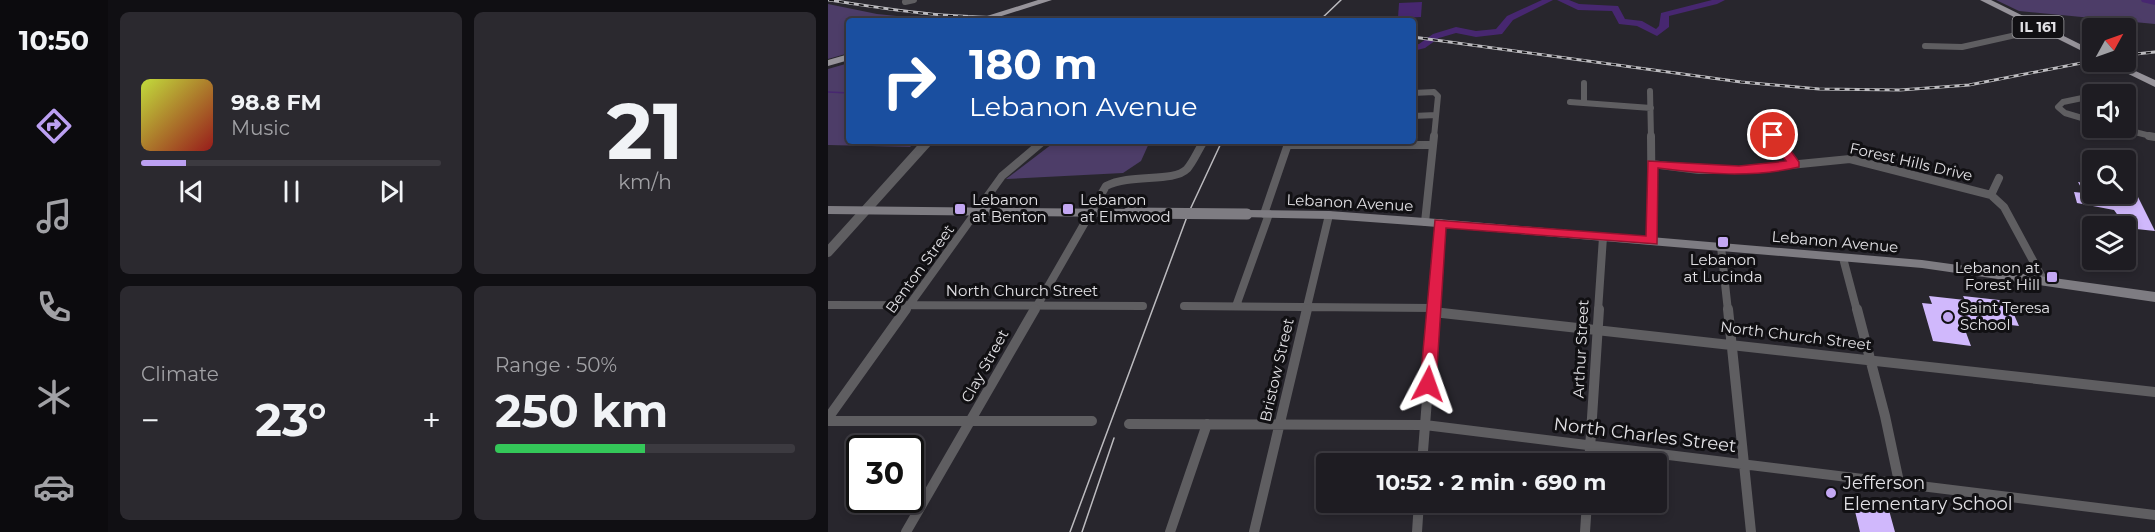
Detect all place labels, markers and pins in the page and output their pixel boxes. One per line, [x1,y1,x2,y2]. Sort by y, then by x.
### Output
pin [1747,109,1798,160]
place label: Lebanon at Benton [972,190,1047,226]
place label: Lebanon at Elmwood [1080,190,1171,226]
marker: Lebanon at Benton [953,202,967,216]
marker: Lebanon at Elmwood [1061,202,1075,216]
marker: Lebanon at Lucinda [1716,235,1730,249]
place label: Lebanon at Lucinda [1683,250,1763,286]
place label: Lebanon at Forest Hill [1955,258,2040,294]
marker: Lebanon at Forest Hill [2045,270,2059,284]
place label: Saint Teresa School [1960,298,2050,334]
marker: Saint Teresa School [1941,310,1955,324]
place label: Jefferson Elementary School [1842,472,2013,515]
marker: Jefferson Elementary School [1824,486,1838,500]

